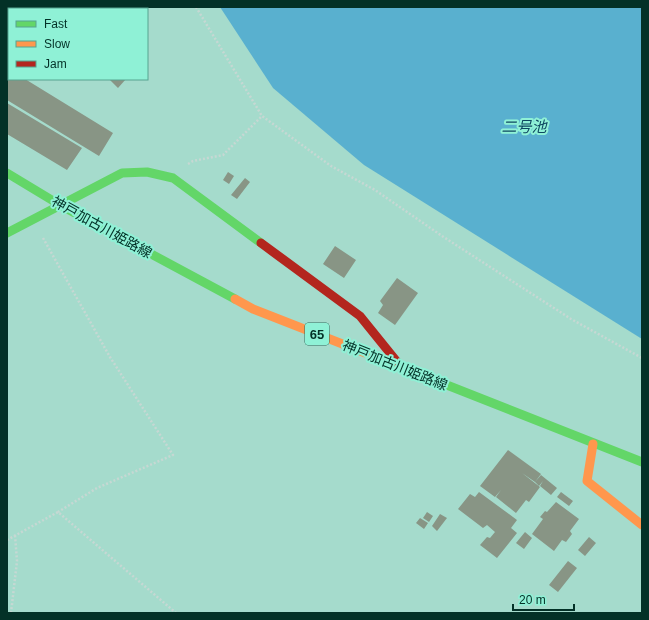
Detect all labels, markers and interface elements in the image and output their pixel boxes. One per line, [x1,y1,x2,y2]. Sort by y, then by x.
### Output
legend [8,8,148,80]
text: Fast [44,17,68,31]
text: Slow [44,37,70,51]
text: Jam [44,57,67,71]
water label: 二号池 [501,118,548,135]
street label: 神戸加古川姫路線 [49,193,155,261]
road number: 65 [305,323,329,345]
street label: 神戸加古川姫路線 [340,337,450,393]
scale bar [513,586,574,612]
text: 20 m [519,593,546,607]

